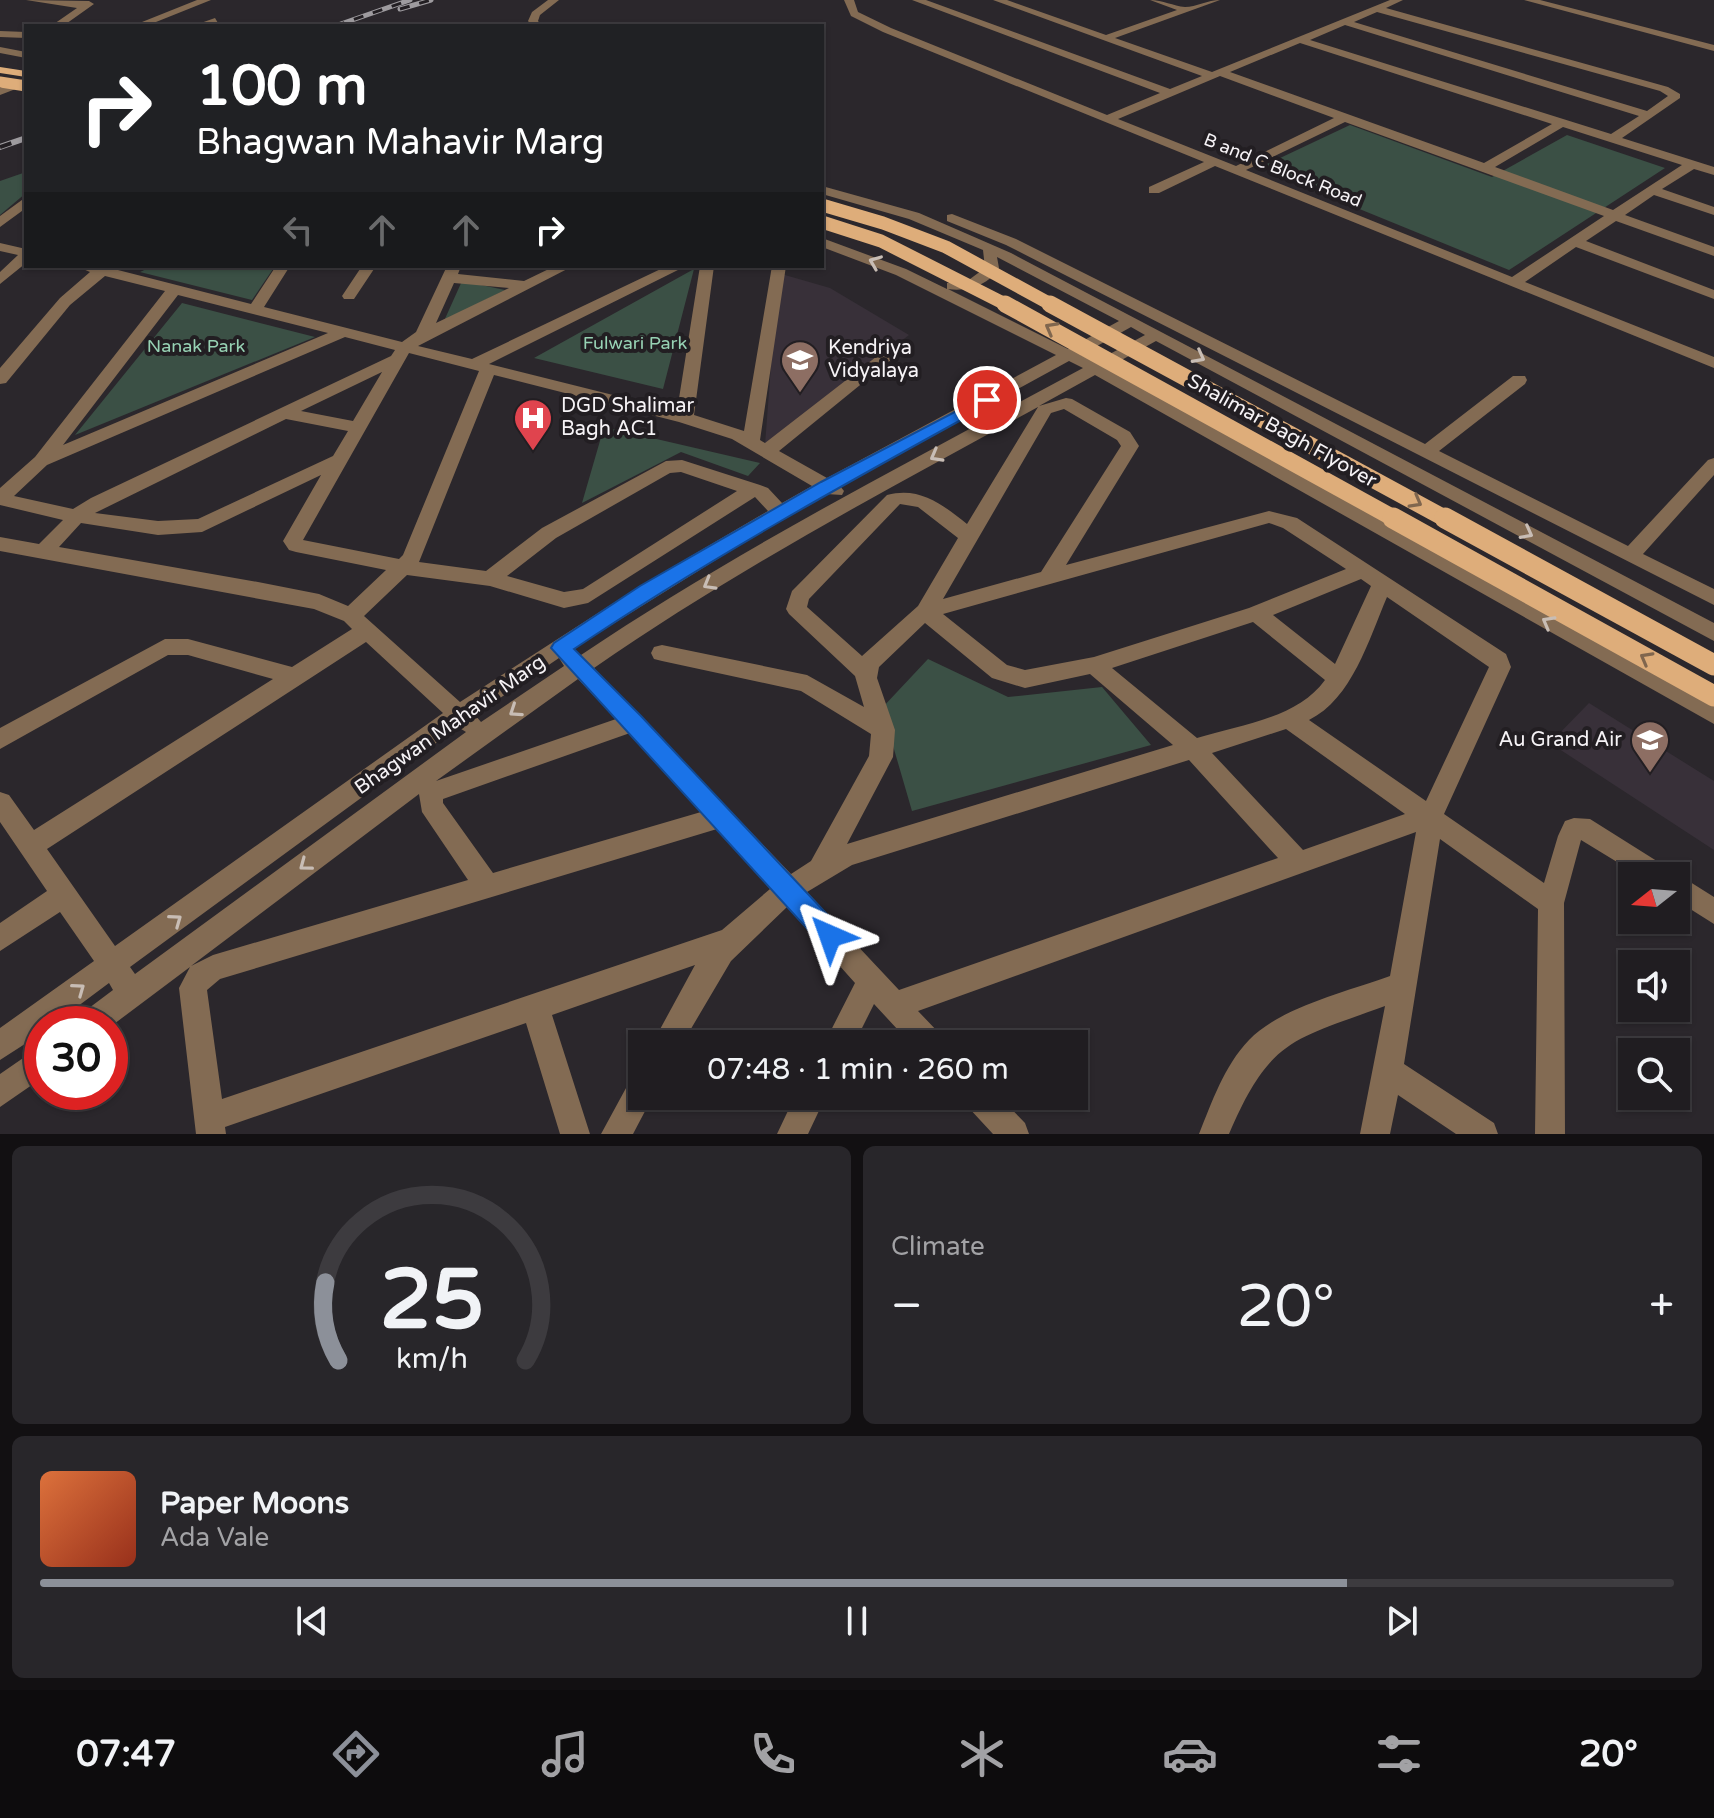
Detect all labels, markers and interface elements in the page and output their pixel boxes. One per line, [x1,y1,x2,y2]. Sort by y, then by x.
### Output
text: 100 m [196,53,367,120]
icon: right [64,56,168,160]
text: Bhagwan Mahavir Marg [196,121,604,164]
street label: B and C Block Road [1201,128,1365,212]
icon: left [276,208,320,252]
icon: ahead [360,208,404,252]
icon: ahead [444,208,488,252]
icon: right [528,208,572,252]
one-way arrow [869,255,883,271]
one-way arrow [1045,322,1060,338]
park label: Fulwari Park [583,332,687,354]
park label: Nanak Park [147,335,245,357]
place label: Kendriya Vidyalaya [828,336,919,383]
school or university icon: Kendriya Vidyalaya [779,339,821,394]
one-way arrow [1191,348,1205,363]
pin [953,366,1021,434]
street label: Shalimar Bagh Flyover [1183,369,1381,493]
icon: arrive [965,378,1009,422]
place label: DGD Shalimar Bagh AC1 [561,394,695,441]
hospital icon: DGD Shalimar Bagh AC1 [512,397,554,452]
one-way arrow [929,446,944,461]
one-way arrow [1408,493,1422,508]
one-way arrow [1519,523,1533,538]
one-way arrow [704,574,718,590]
one-way arrow [1542,616,1557,631]
street label: Bhagwan Mahavir Marg [350,650,550,800]
one-way arrow [1640,652,1655,668]
one-way arrow [509,701,523,716]
school or university icon: Au Grand Air [1629,719,1671,774]
place label: Au Grand Air [1499,728,1622,752]
one-way arrow [299,855,314,870]
north arrow [1618,862,1690,934]
map controls [1618,862,1690,1110]
position arrow [788,894,872,978]
one-way arrow [167,915,181,929]
button: sound [1618,950,1690,1022]
one-way arrow [70,984,84,999]
speed limit sign: 30 [24,1006,128,1110]
button: search [1618,1038,1690,1110]
text: 07:48 · 1 min · 260 m [707,1051,1009,1088]
text: Climate [891,1231,985,1262]
text: 25 [379,1251,484,1351]
text: 20° [1237,1271,1335,1343]
text: − [891,1280,922,1333]
text: + [1649,1280,1674,1333]
text: km/h [396,1342,467,1376]
text: Paper Moons [160,1485,349,1522]
text: Ada Vale [160,1522,269,1553]
icon: previous [290,1599,334,1643]
icon: pause [835,1599,879,1643]
icon: next [1380,1599,1424,1643]
icon: directions [328,1726,384,1782]
icon: music [537,1726,593,1782]
icon: phone [745,1726,801,1782]
icon: climate [954,1726,1010,1782]
icon: car [1162,1726,1218,1782]
icon: filters [1371,1726,1427,1782]
text: 07:47 [76,1733,176,1776]
text: 20° [1579,1733,1638,1776]

